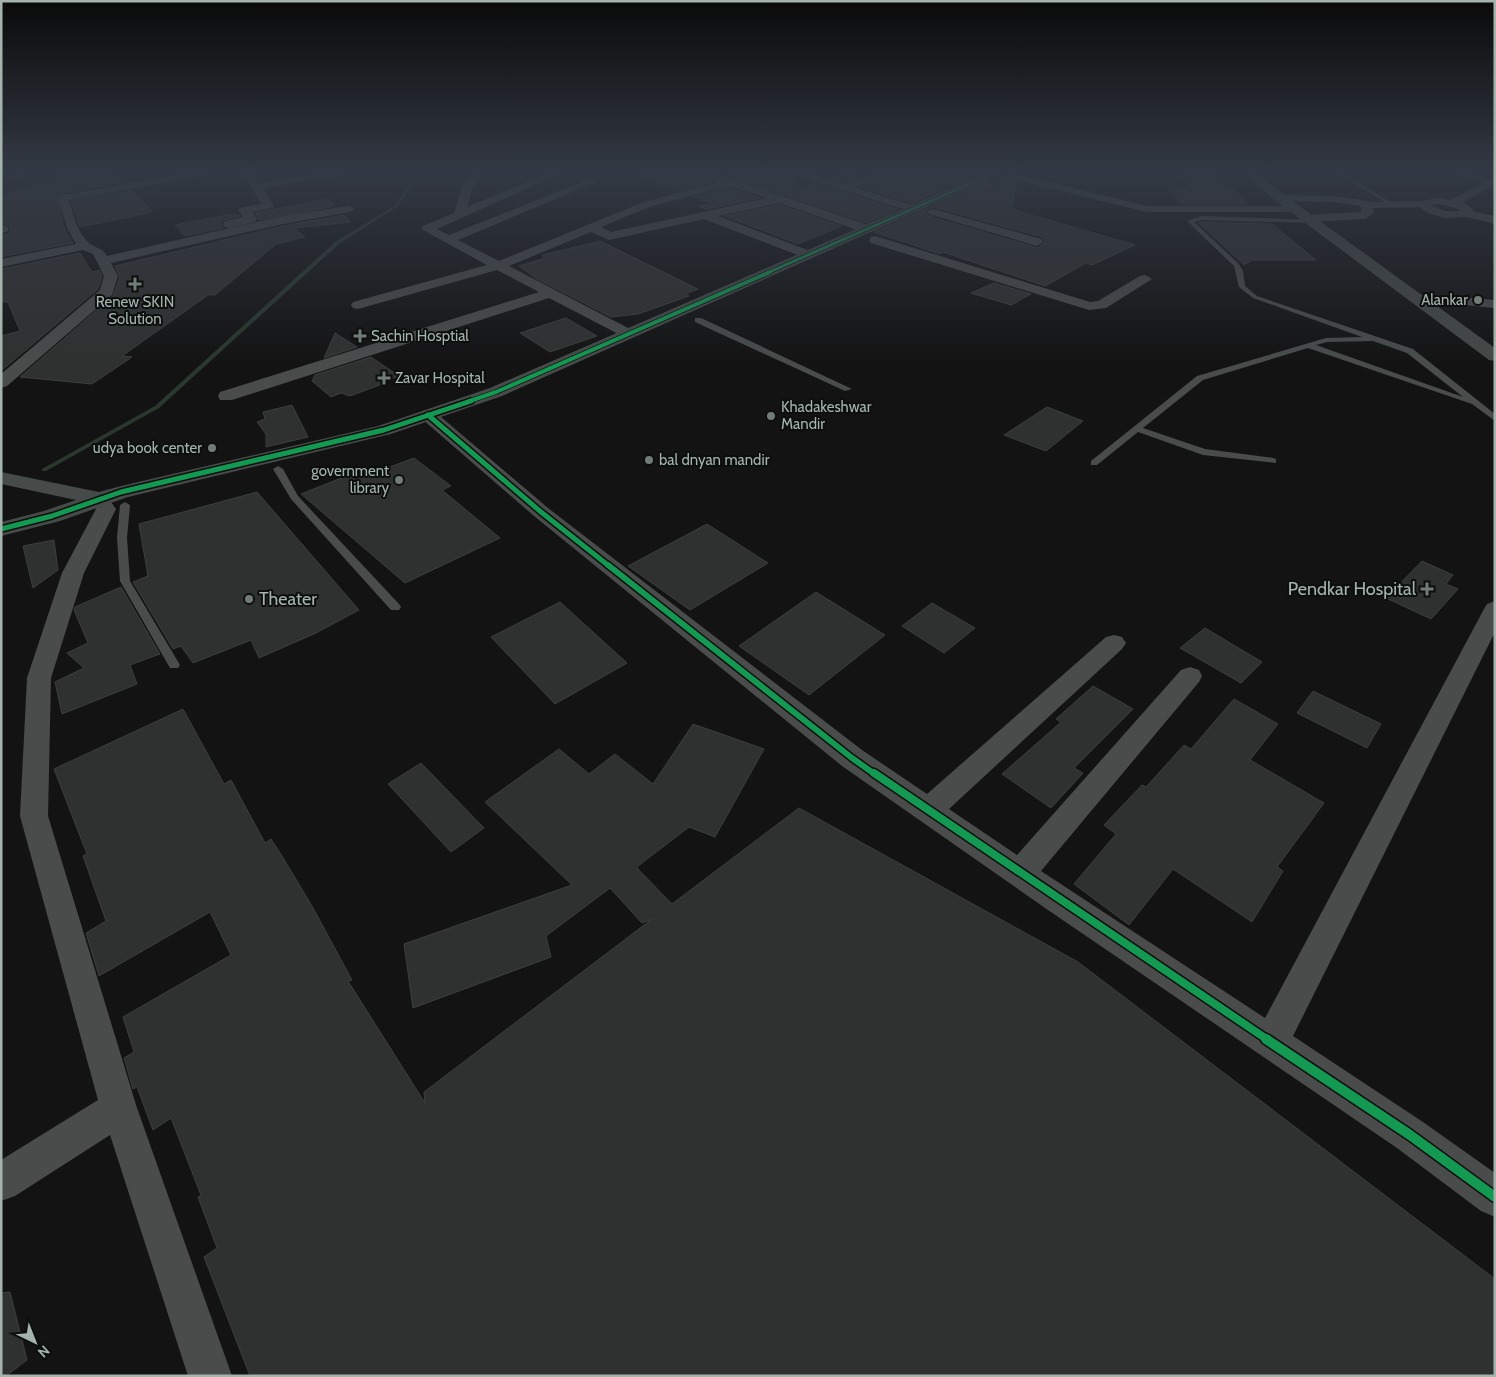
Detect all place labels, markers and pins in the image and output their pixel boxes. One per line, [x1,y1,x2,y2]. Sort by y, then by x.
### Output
marker: Renew SKIN Solution [128,277,142,291]
place label: Alankar [1421,291,1468,309]
place label: Renew SKIN Solution [96,293,174,328]
marker: Alankar [1472,294,1484,306]
place label: Sachin Hosptial [371,327,469,345]
marker: Sachin Hosptial [353,329,367,343]
place label: Zavar Hospital [395,369,485,387]
marker: Zavar Hospital [377,371,391,385]
place label: Khadakeshwar Mandir [781,398,872,433]
marker: Khadakeshwar Mandir [765,410,777,422]
place label: udya book center [93,439,202,457]
marker: udya book center [206,442,218,454]
place label: bal dnyan mandir [659,451,770,469]
marker: bal dnyan mandir [643,454,655,466]
place label: government library [311,462,389,497]
marker: government library [393,474,405,486]
place label: Pendkar Hospital [1288,578,1417,600]
marker: Pendkar Hospital [1420,582,1434,596]
place label: Theater [259,588,317,610]
marker: Theater [243,593,255,605]

